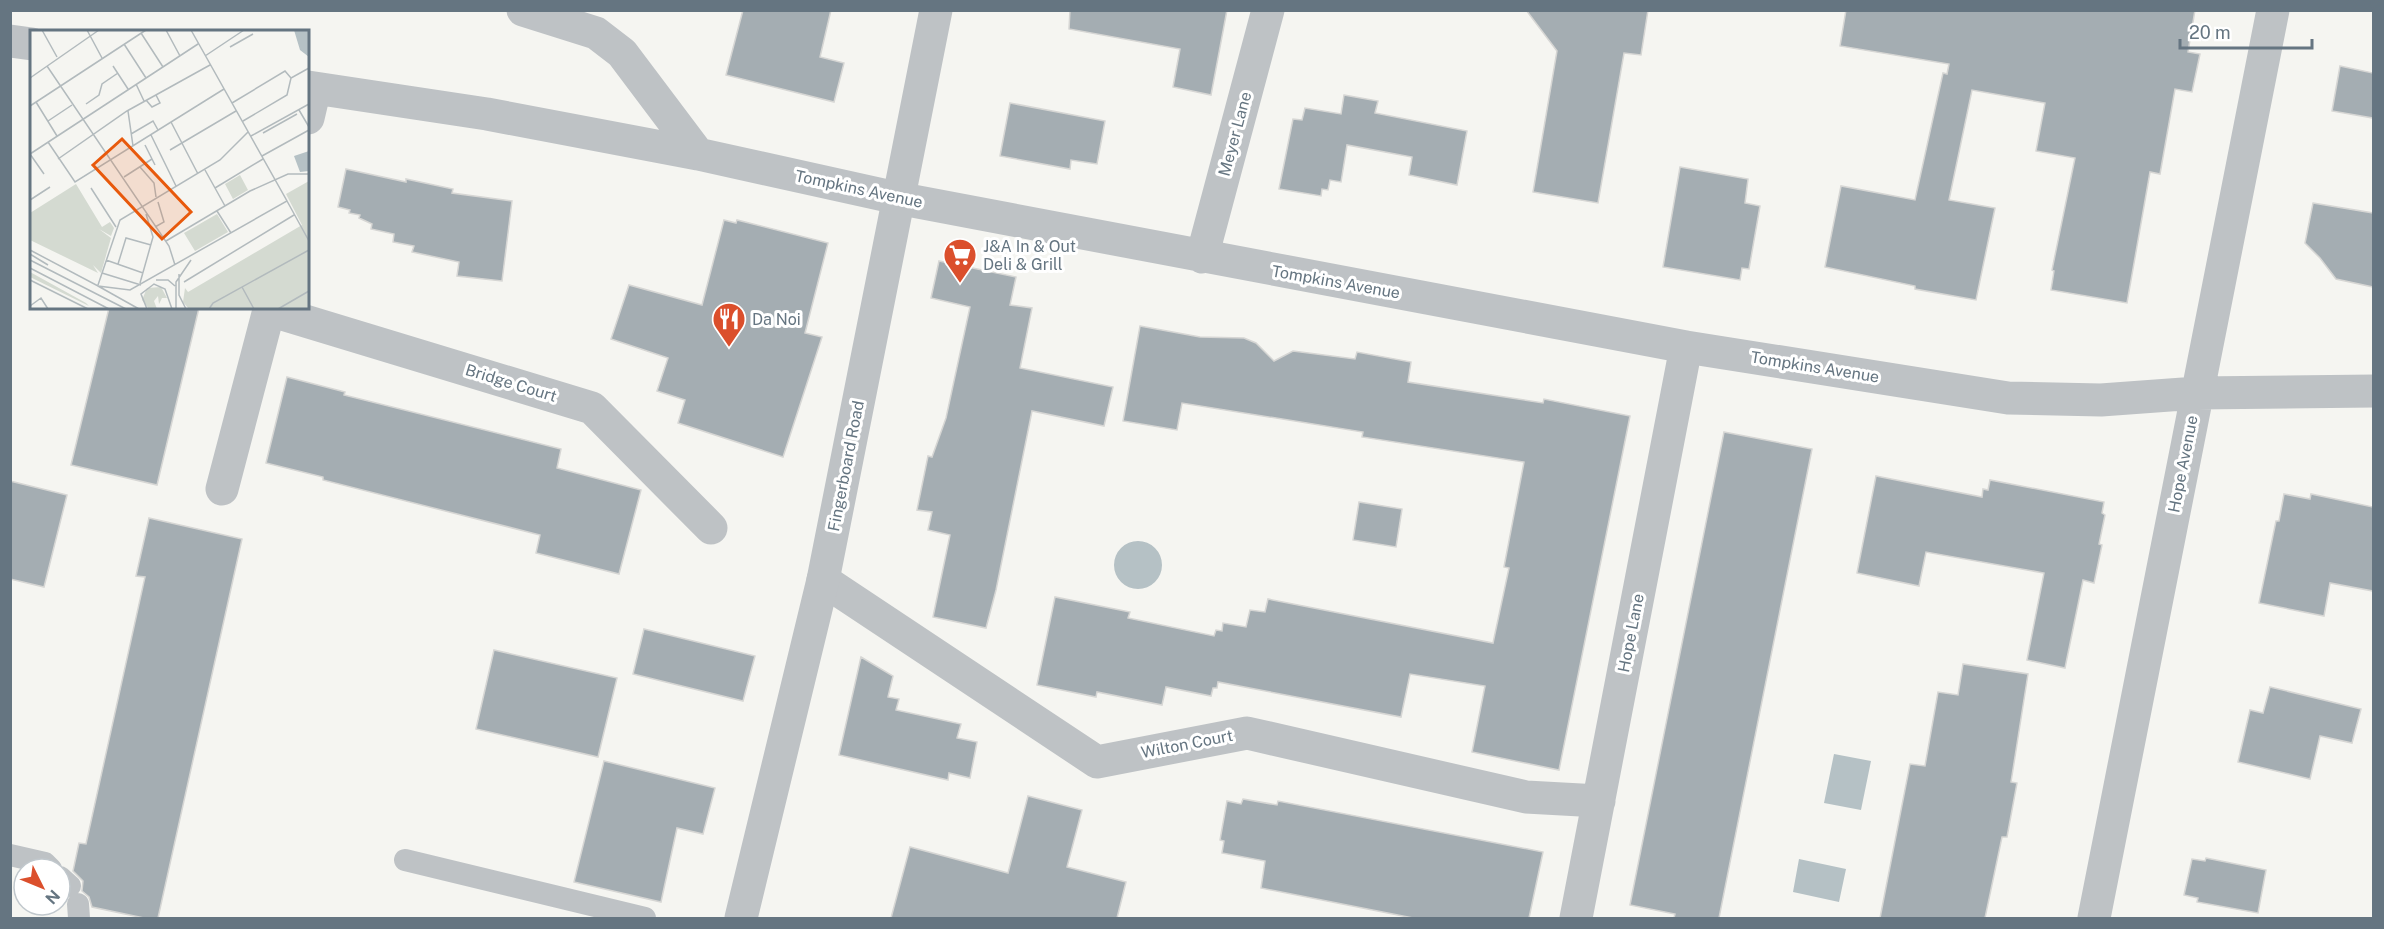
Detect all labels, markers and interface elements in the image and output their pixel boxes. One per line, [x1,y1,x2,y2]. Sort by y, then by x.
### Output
scale bar [2180,12,2312,50]
text: 20 m [2189,22,2231,43]
inset map [30,30,309,309]
street label: Meyer Lane [1215,90,1255,178]
street label: Tompkins Avenue [793,166,925,212]
supermarket icon: J&A In & Out Deli & Grill [942,237,978,284]
place label: J&A In & Out Deli & Grill [983,237,1076,274]
street label: Tompkins Avenue [1270,261,1402,303]
restaurant icon: Da Noi [711,301,747,348]
place label: Da Noi [752,310,801,329]
street label: Tompkins Avenue [1749,347,1881,387]
street label: Bridge Court [463,360,559,406]
street label: Fingerboard Road [824,399,868,533]
street label: Hope Avenue [2164,414,2202,514]
street label: Hope Lane [1614,592,1648,674]
street label: Wilton Court [1139,726,1235,762]
north arrow [12,857,72,917]
text: N [41,886,64,908]

